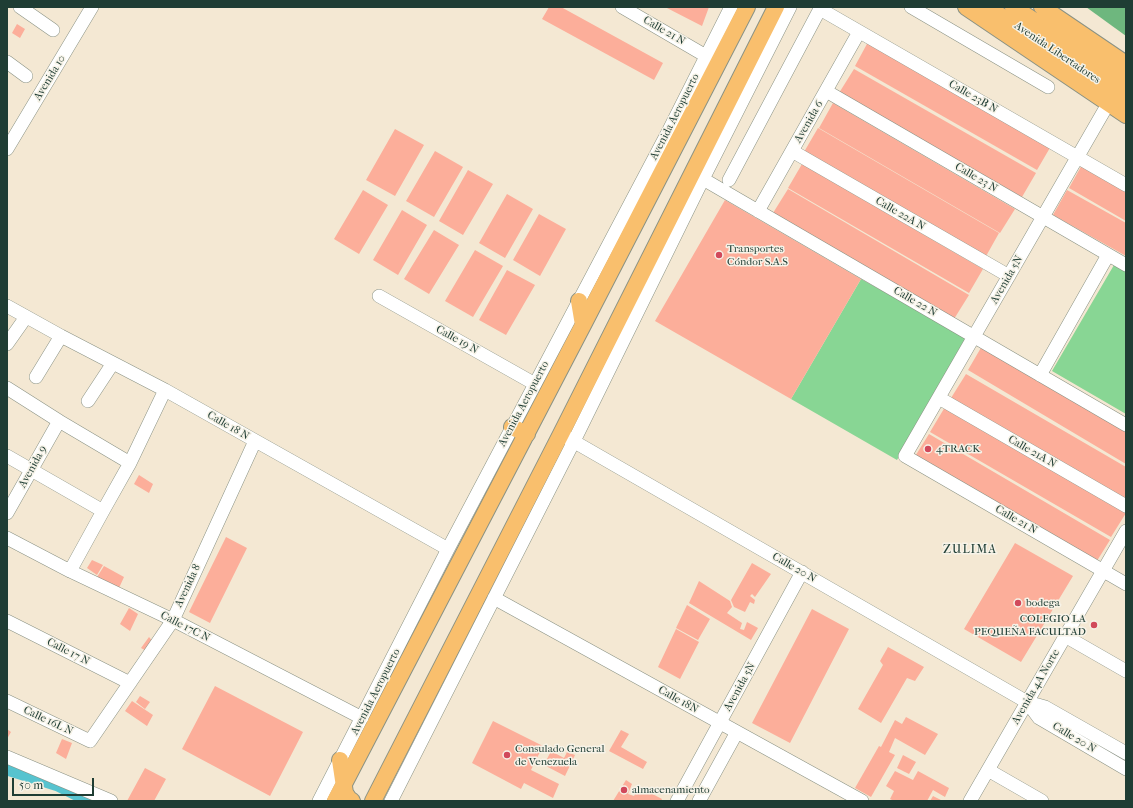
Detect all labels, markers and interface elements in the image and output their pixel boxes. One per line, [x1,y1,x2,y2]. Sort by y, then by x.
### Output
street label: Calle 21 N [641,14,687,48]
street label: Avenida Libertadores [1011,19,1103,87]
street label: Avenida 10 [31,53,69,103]
street label: Avenida Aeropuerto [648,72,702,162]
street label: Calle 23B N [946,78,1000,116]
street label: Avenida 6 [792,99,826,145]
street label: Calle 23 N [952,160,1000,196]
street label: Calle 22A N [873,194,927,234]
place label: Transportes Cóndor S.A.S [727,242,788,268]
marker: Transportes Cóndor S.A.S [714,250,724,260]
street label: Avenida 5N [988,253,1026,307]
street label: Calle 22 N [891,284,939,320]
street label: Calle 19 N [433,323,481,357]
street label: Avenida Aeropuerto [496,359,552,449]
street label: Calle 18 N [205,409,251,443]
street label: Calle 21A N [1005,433,1059,471]
place label: 4TRACK [936,442,980,456]
street label: Avenida 9 [16,444,50,490]
marker: 4TRACK [923,444,933,454]
street label: Calle 21 N [993,503,1039,537]
district label: ZULIMA [943,543,997,557]
street label: Calle 20 N [770,550,818,586]
street label: Avenida 8 [172,562,204,610]
place label: bodega [1026,596,1060,610]
marker: bodega [1013,598,1023,608]
street label: Calle 17C N [158,609,212,645]
place label: COLEGIO LA PEQUEÑA FACULTAD [974,612,1086,638]
marker: COLEGIO LA PEQUEÑA FACULTAD [1089,620,1099,630]
street label: Calle 17 N [44,636,92,668]
street label: Avenida Aeropuerto [349,647,403,737]
street label: Avenida 4A Norte [1009,647,1063,727]
street label: Avenida 5N [721,660,759,714]
street label: Calle 18N [656,684,700,716]
street label: Calle 16L N [21,704,75,738]
street label: Calle 20 N [1050,720,1098,756]
place label: Consulado General de Venezuela [515,742,604,768]
marker: Consulado General de Venezuela [502,750,512,760]
scale bar [14,770,96,796]
text: 50 m [19,778,43,792]
place label: almacenamiento [632,783,710,797]
marker: almacenamiento [619,785,629,795]

